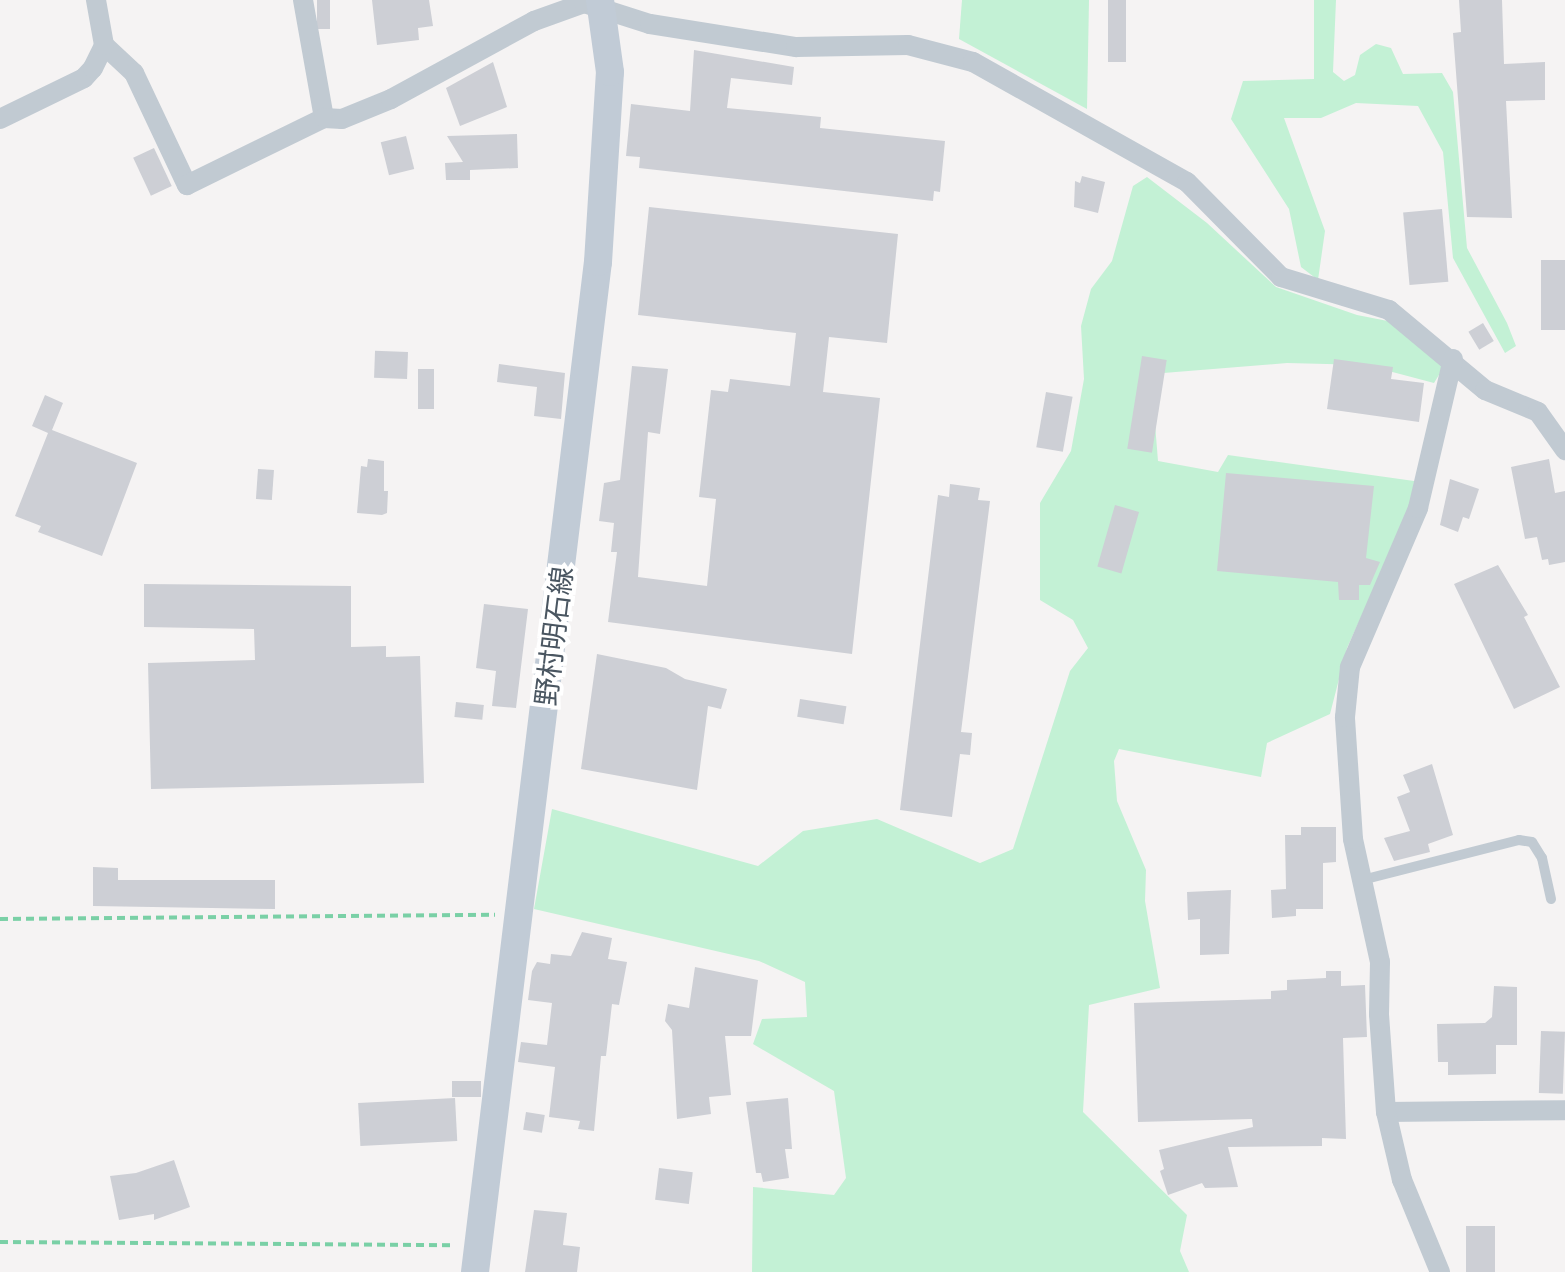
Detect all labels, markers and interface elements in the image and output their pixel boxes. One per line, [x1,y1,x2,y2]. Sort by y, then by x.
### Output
street label: 野村明石線 [528,564,578,708]

